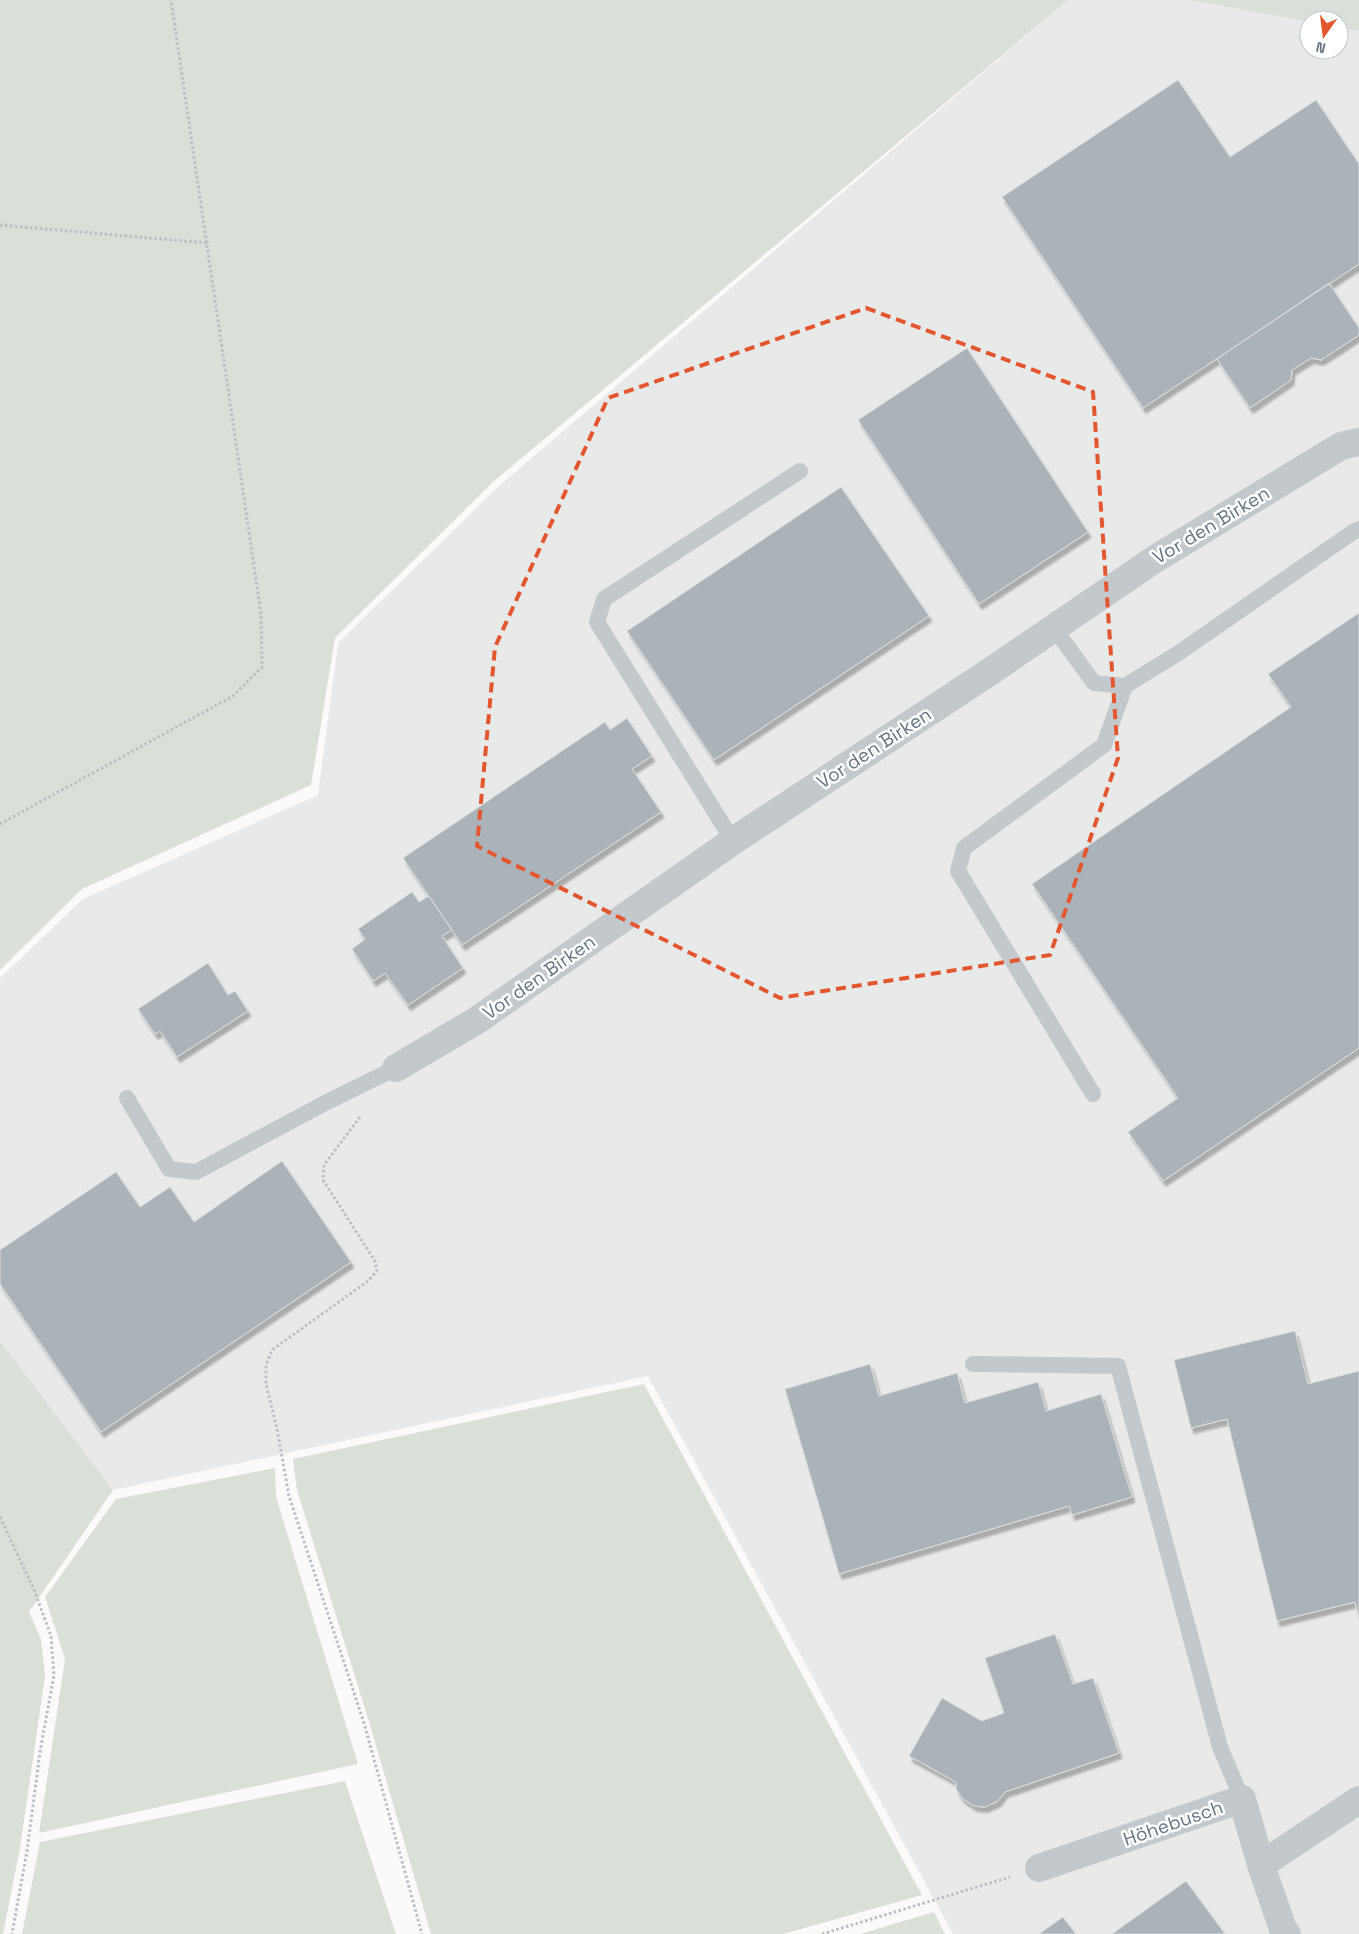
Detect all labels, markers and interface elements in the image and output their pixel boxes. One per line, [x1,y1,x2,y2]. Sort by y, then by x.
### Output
north arrow [1299,10,1349,60]
text: N [1314,38,1328,57]
street label: Vor den Birken [1148,480,1274,570]
street label: Vor den Birken [812,702,936,794]
street label: Vor den Birken [478,929,600,1025]
street label: Höhebusch [1120,1794,1226,1852]

